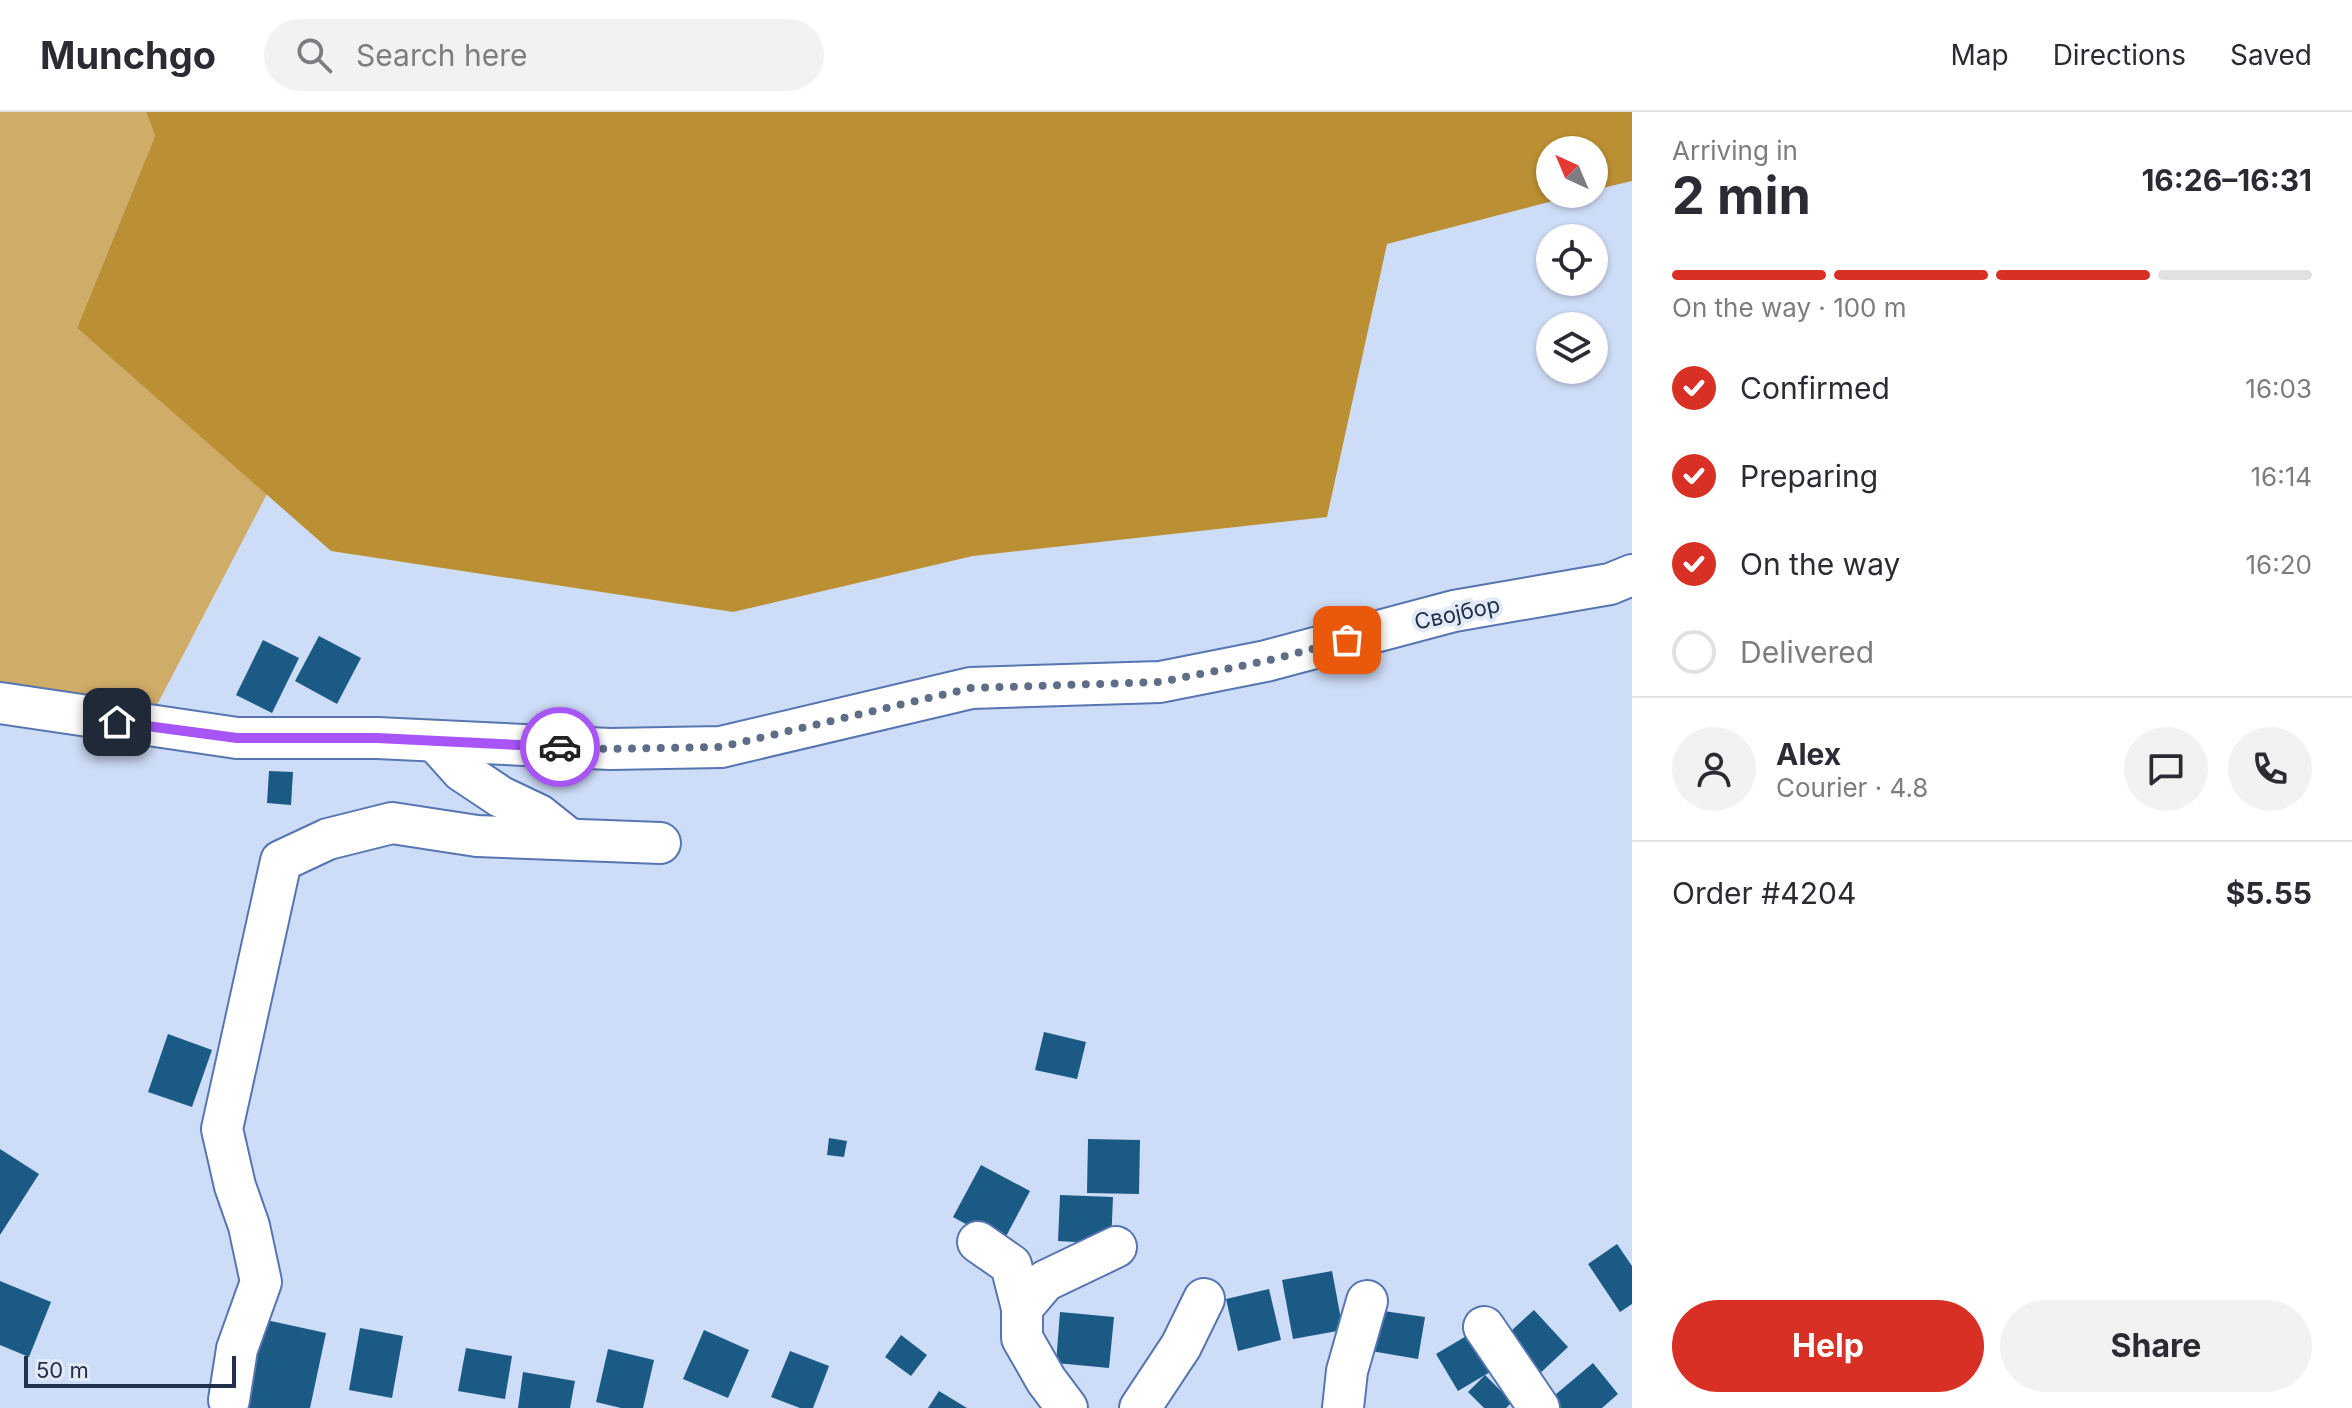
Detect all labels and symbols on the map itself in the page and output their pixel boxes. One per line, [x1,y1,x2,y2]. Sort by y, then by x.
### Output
north arrow [1536,136,1608,208]
street label: Својбор [1412,591,1502,635]
pin [1313,606,1381,674]
pin [83,688,151,756]
courier [520,707,600,787]
scale bar [24,1352,236,1388]

